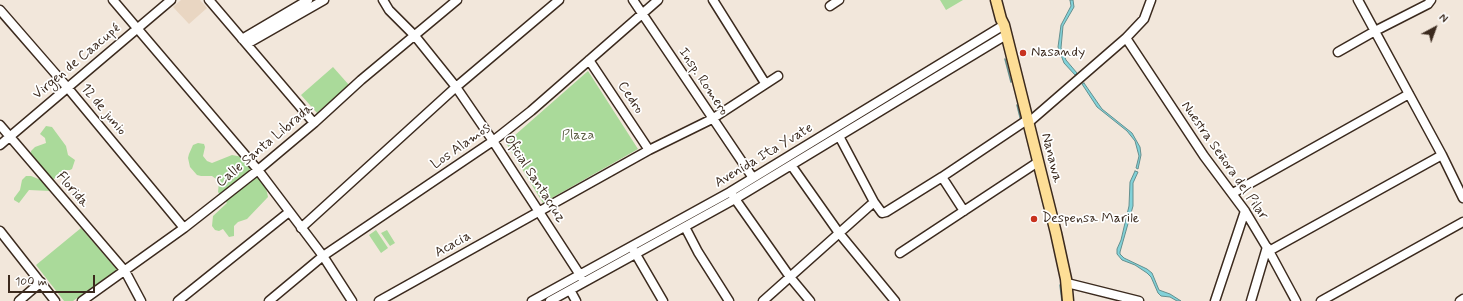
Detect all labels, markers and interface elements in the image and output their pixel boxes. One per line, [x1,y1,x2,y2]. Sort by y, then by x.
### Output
north arrow [1415,8,1455,48]
text: N [1436,11,1450,27]
street label: Virgen de Caacupé [30,21,124,103]
street label: Insp. Romero [674,45,732,119]
place label: Nasandy [1031,45,1085,61]
marker: Nasandy [1018,48,1028,58]
street label: Cedro [613,79,647,117]
street label: 12 de junio [77,81,129,139]
street label: Nuestra Señora del Pilar [1177,98,1271,224]
street label: Calle Santa Librada [213,101,317,191]
street label: Avenida Ita Yvate [712,120,816,192]
street label: Los Alamos [428,121,494,173]
park label: Plaza [562,128,594,144]
street label: Oficial Santacruz [499,132,569,226]
street label: Nanawa [1037,132,1065,184]
street label: Florida [52,169,92,211]
place label: Despensa Marile [1042,211,1139,227]
marker: Despensa Marile [1029,214,1039,224]
street label: Acacia [432,228,474,262]
scale bar [10,267,97,293]
text: 100 m [15,274,47,290]

